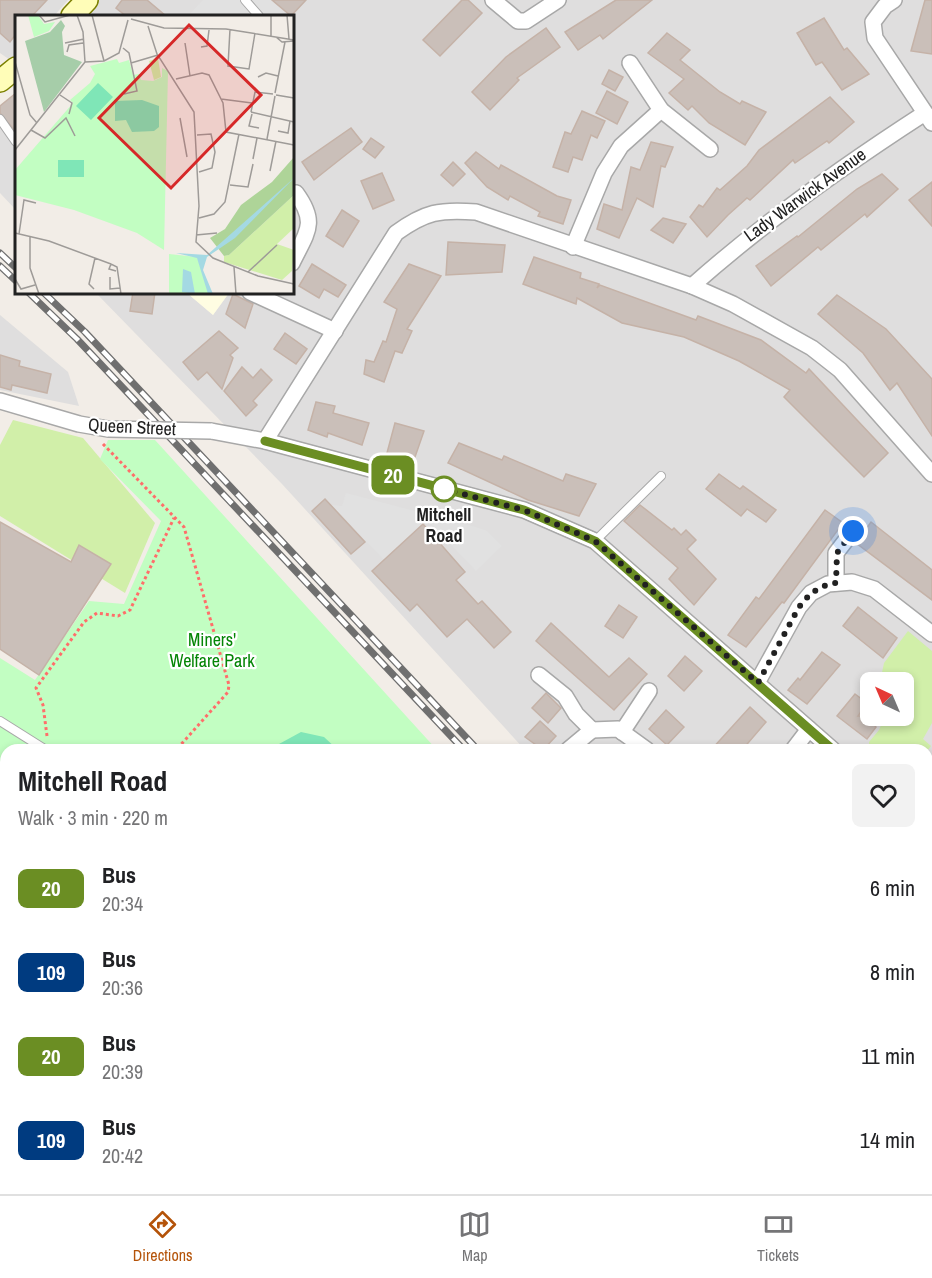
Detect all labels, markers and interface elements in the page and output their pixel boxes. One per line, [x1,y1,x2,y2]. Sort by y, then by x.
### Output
inset map [15,15,294,294]
street label: Lady Warwick Avenue [739,142,871,247]
street label: Queen Street [88,412,177,441]
line badge: 20 [366,456,420,494]
text: 20 [383,461,403,490]
marker: Mitchell Road [431,476,457,502]
place label: Mitchell Road [417,502,471,548]
your location [838,516,868,546]
park label: Miners' Welfare Park [169,627,255,673]
north arrow [860,672,914,726]
map controls [860,672,914,726]
text: Mitchell Road [18,762,167,800]
button: heart [852,764,915,827]
text: Walk · 3 min · 220 m [18,804,168,831]
text: Bus [102,860,136,890]
text: 6 min [870,873,915,903]
text: 20 [41,874,61,903]
text: 20:34 [102,890,143,917]
text: Bus [102,944,136,974]
text: 8 min [870,957,915,987]
text: 109 [37,958,65,987]
text: 20:36 [102,974,143,1001]
text: Bus [102,1028,136,1058]
text: 11 min [861,1041,915,1071]
text: 20 [41,1042,61,1071]
text: 20:39 [102,1058,143,1085]
text: Bus [102,1112,136,1142]
text: 14 min [860,1125,915,1155]
text: 109 [37,1126,65,1155]
text: 20:42 [102,1142,143,1169]
tab: Directions [133,1208,193,1266]
tab: Map [458,1208,491,1266]
tab: Tickets [757,1208,799,1266]

